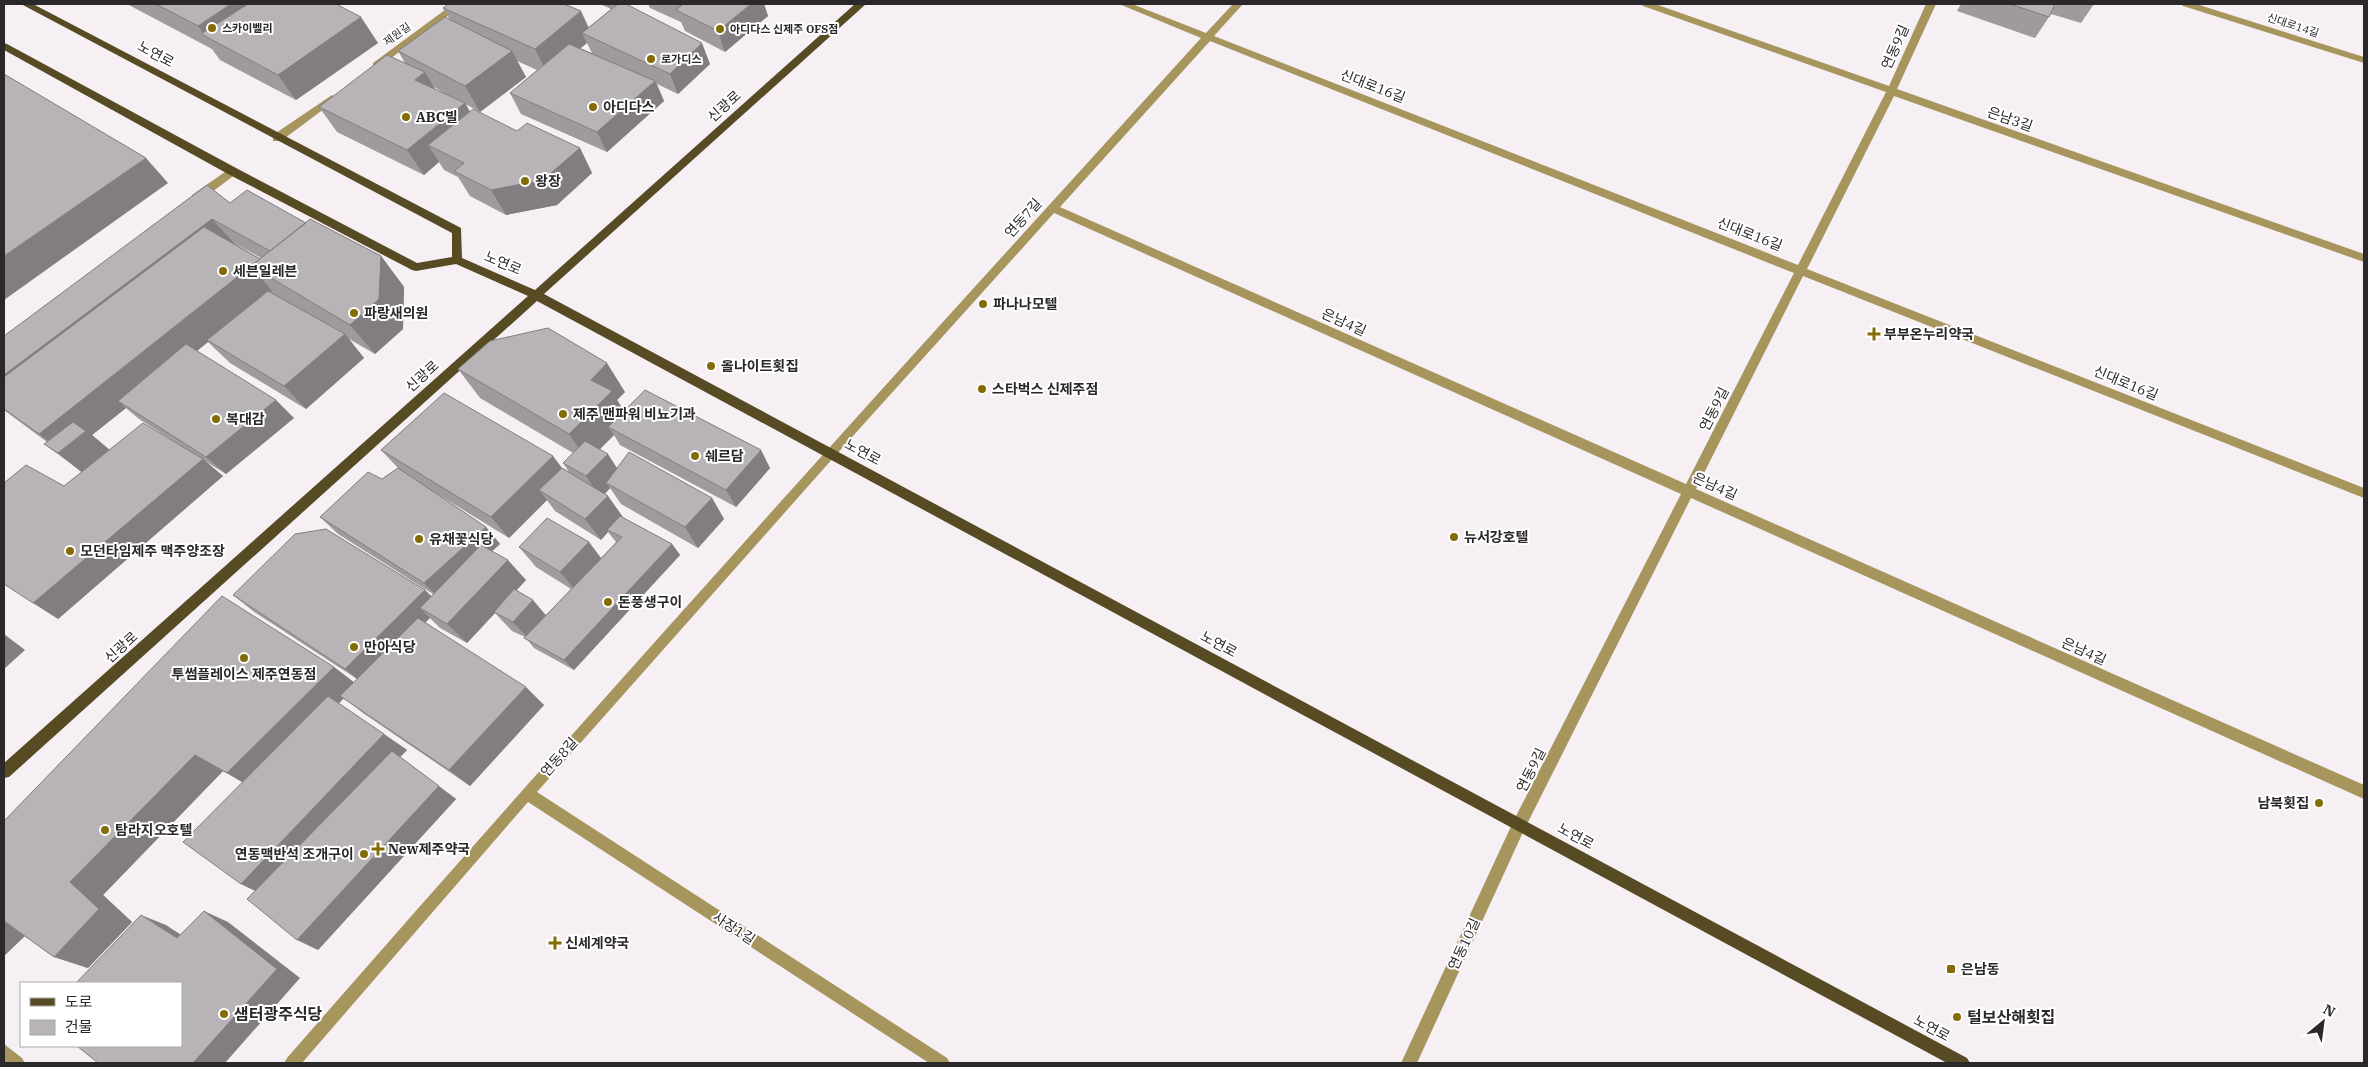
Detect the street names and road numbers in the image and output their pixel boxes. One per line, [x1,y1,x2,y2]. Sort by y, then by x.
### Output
street label: 신대로14길 [2265,10,2321,40]
street label: 제원길 [381,19,413,49]
street label: 연동9길 [1877,22,1913,72]
street label: 노연로 [135,37,177,71]
street label: 신대로16길 [1338,65,1408,107]
street label: 신광로 [704,86,744,126]
street label: 은남3길 [1985,103,2035,135]
street label: 연동7길 [1001,194,1045,242]
street label: 신대로16길 [1715,213,1785,255]
street label: 노연로 [482,247,524,279]
street label: 은남4길 [1319,304,1369,340]
street label: 신광로 [402,356,442,396]
street label: 신대로16길 [2091,362,2161,404]
street label: 연동9길 [1695,384,1733,434]
street label: 노연로 [842,435,884,469]
street label: 은남4길 [1690,468,1740,504]
street label: 신광로 [101,627,141,667]
street label: 노연로 [1198,627,1240,661]
street label: 은남4길 [2059,633,2109,669]
street label: 연동8길 [537,733,581,781]
street label: 연동9길 [1512,745,1550,795]
street label: 노연로 [1555,819,1597,853]
street label: 사장1길 [709,908,759,948]
street label: 연동10길 [1444,915,1484,973]
street label: 노연로 [1911,1011,1953,1045]

